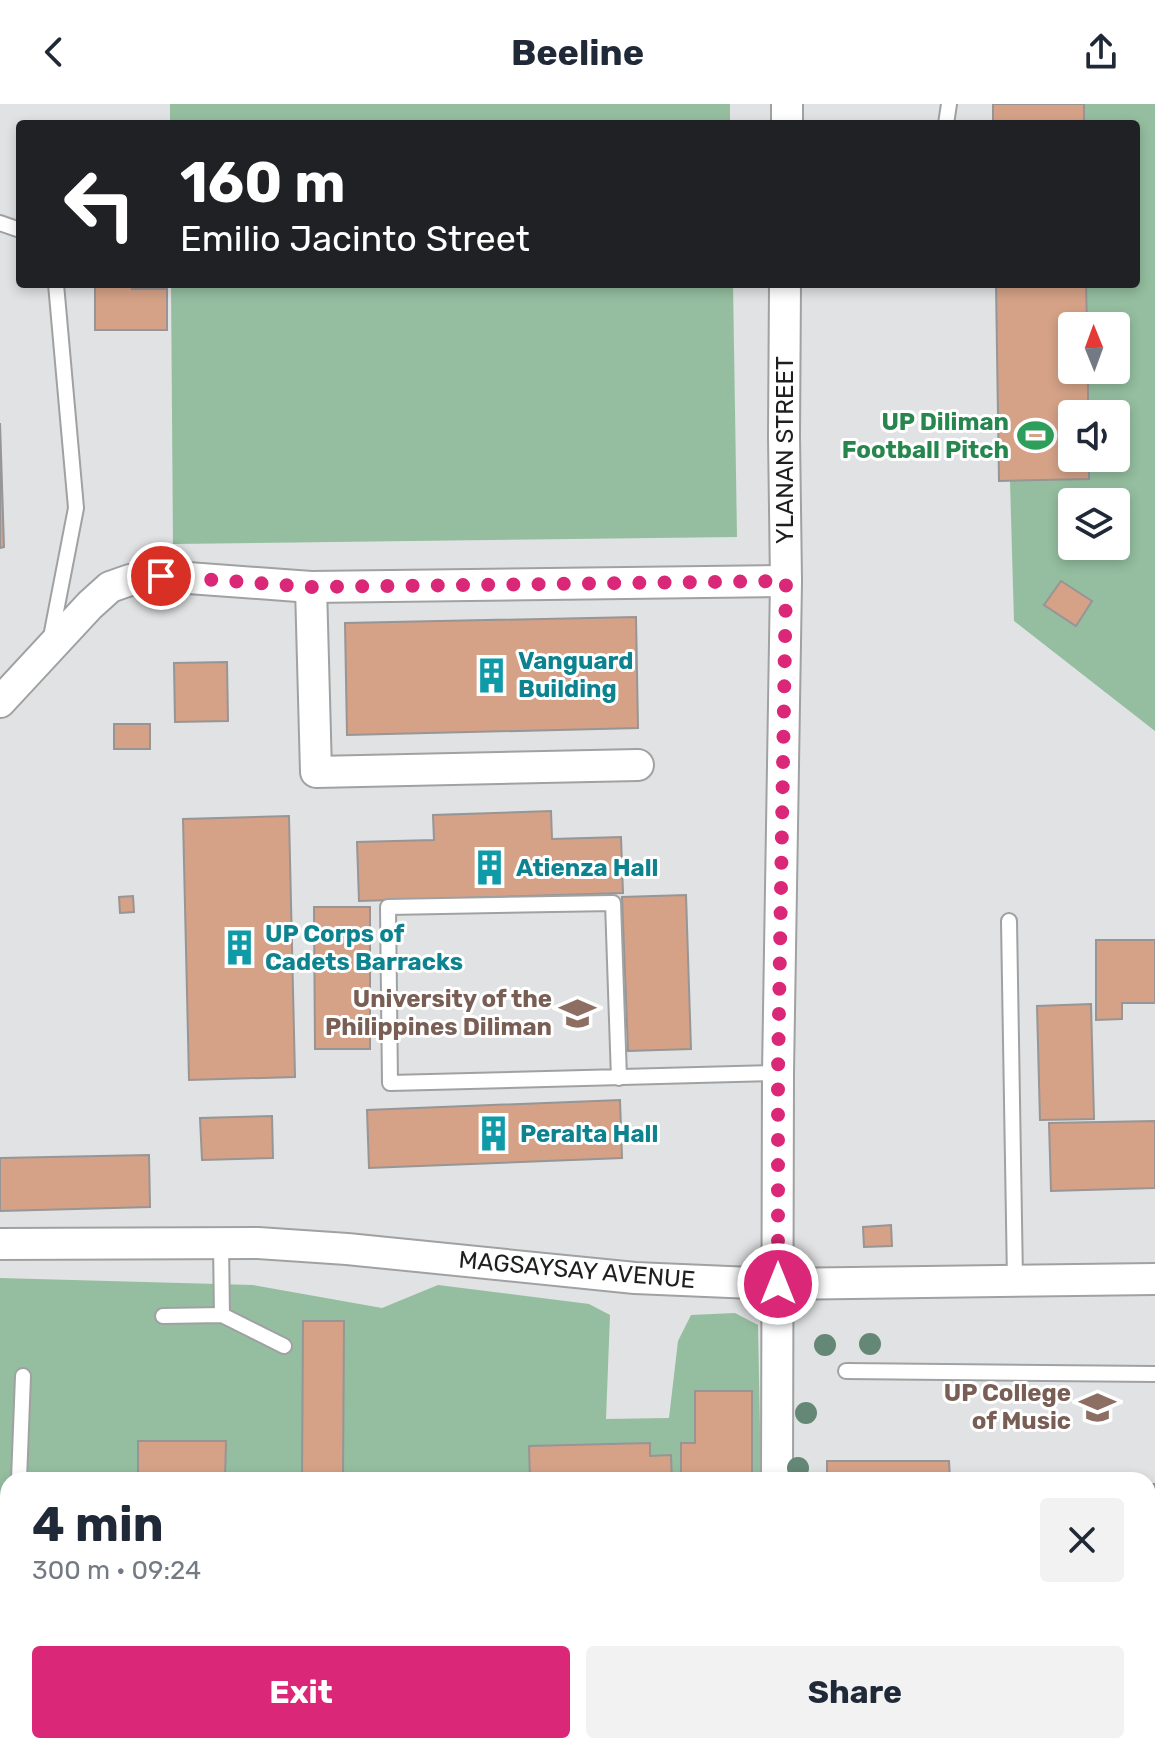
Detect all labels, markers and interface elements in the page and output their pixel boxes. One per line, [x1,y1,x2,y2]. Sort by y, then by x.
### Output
icon: back [32,30,76,74]
icon: share [1079,30,1123,74]
text: Beeline [511,31,644,74]
text: 160 m [180,150,346,216]
icon: left [48,152,152,256]
text: Emilio Jacinto Street [180,217,530,260]
north arrow [1058,312,1130,384]
map controls [1058,312,1130,560]
street label: YLANAN STREET [771,356,799,544]
button: sound [1058,400,1130,472]
place label: UP Diliman Football Pitch [842,408,1009,464]
sports icon: UP Diliman Football Pitch [1016,417,1054,455]
button: layers [1058,488,1130,560]
pin [127,542,195,610]
icon: arrive [139,554,183,598]
place label: Vanguard Building [518,647,633,703]
building icon: Vanguard Building [473,656,511,694]
building icon: Atienza Hall [471,849,509,887]
place label: Atienza Hall [516,854,658,882]
place label: UP Corps of Cadets Barracks [265,920,463,976]
building icon: UP Corps of Cadets Barracks [220,929,258,967]
place label: University of the Philippines Diliman [325,985,552,1041]
school or university icon: University of the Philippines Diliman [559,994,597,1032]
building icon: Peralta Hall [475,1115,513,1153]
place label: Peralta Hall [520,1120,658,1148]
position arrow [736,1242,820,1326]
street label: MAGSAYSAY AVENUE [457,1246,697,1294]
place label: UP College of Music [944,1379,1071,1435]
school or university icon: UP College of Music [1078,1388,1116,1426]
text: 4 min [32,1496,164,1553]
button: close [1040,1498,1124,1582]
text: 300 m · 09:24 [32,1555,201,1586]
button: Exit [32,1646,570,1738]
button: Share [586,1646,1124,1738]

